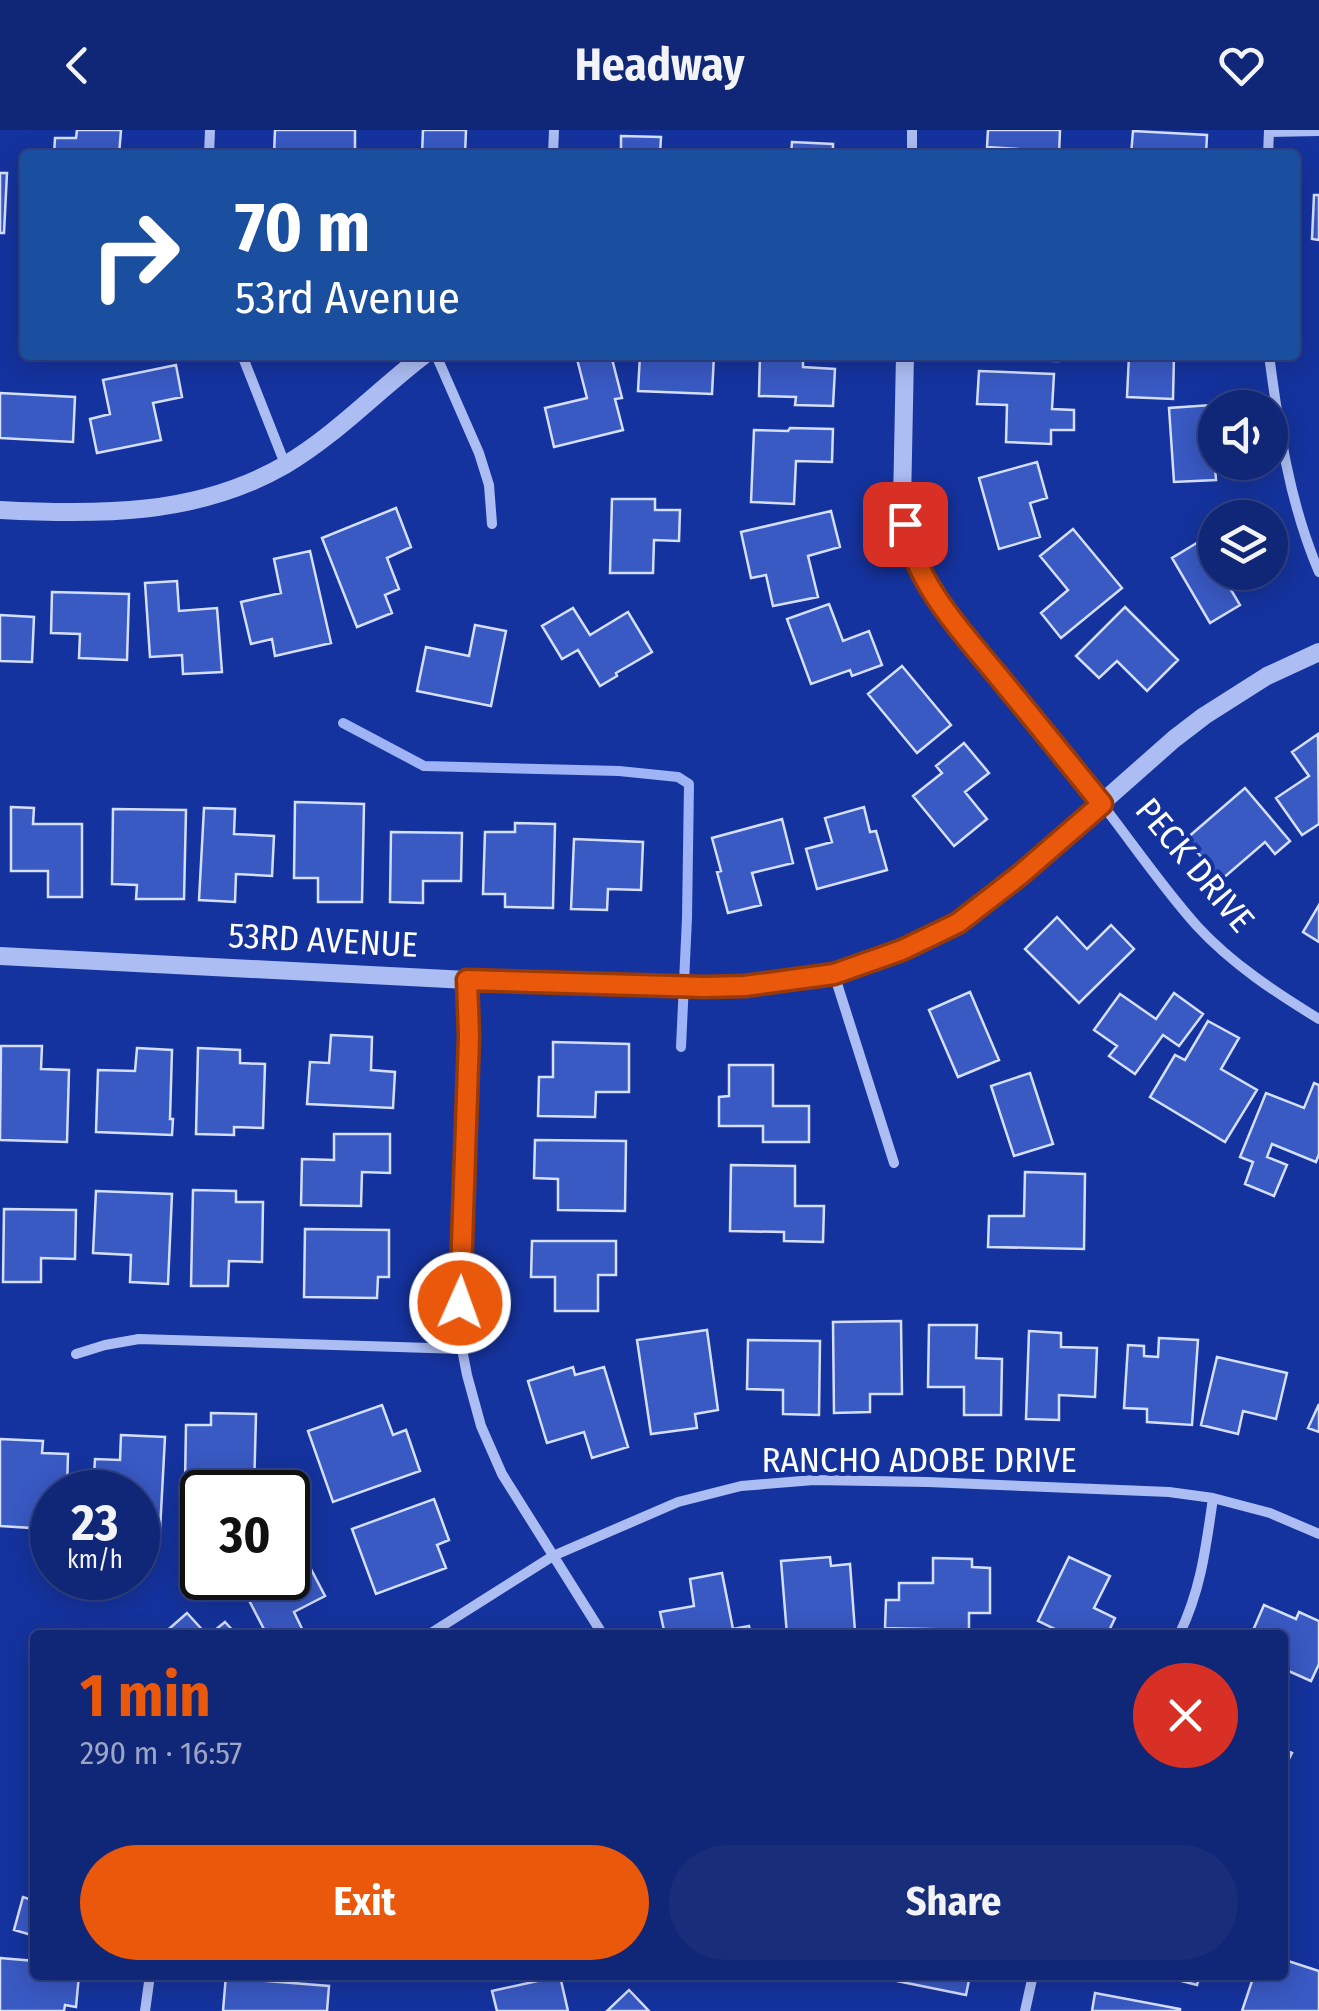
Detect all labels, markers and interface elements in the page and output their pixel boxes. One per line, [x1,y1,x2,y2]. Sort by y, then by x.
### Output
icon: back [50,38,105,93]
text: Headway [575,38,744,92]
icon: heart [1214,38,1269,93]
text: 70 m [235,186,370,270]
icon: right [70,190,200,320]
text: 53rd Avenue [235,271,460,325]
map controls [1198,390,1288,590]
button: sound [1198,390,1288,480]
pin [863,482,948,567]
icon: arrive [878,497,933,552]
button: layers [1198,500,1288,590]
street label: PECK DRIVE [1127,790,1263,940]
street label: 53RD AVENUE [227,914,419,966]
position arrow [408,1251,512,1355]
street label: RANCHO ADOBE DRIVE [761,1439,1077,1481]
speed limit sign: 30 [180,1470,310,1600]
text: 23 [72,1493,118,1553]
text: km/h [67,1545,123,1575]
text: 1 min [80,1660,211,1732]
button: close [1133,1663,1238,1768]
text: 290 m · 16:57 [80,1734,242,1772]
button: Exit [80,1845,649,1960]
button: Share [669,1845,1238,1960]

